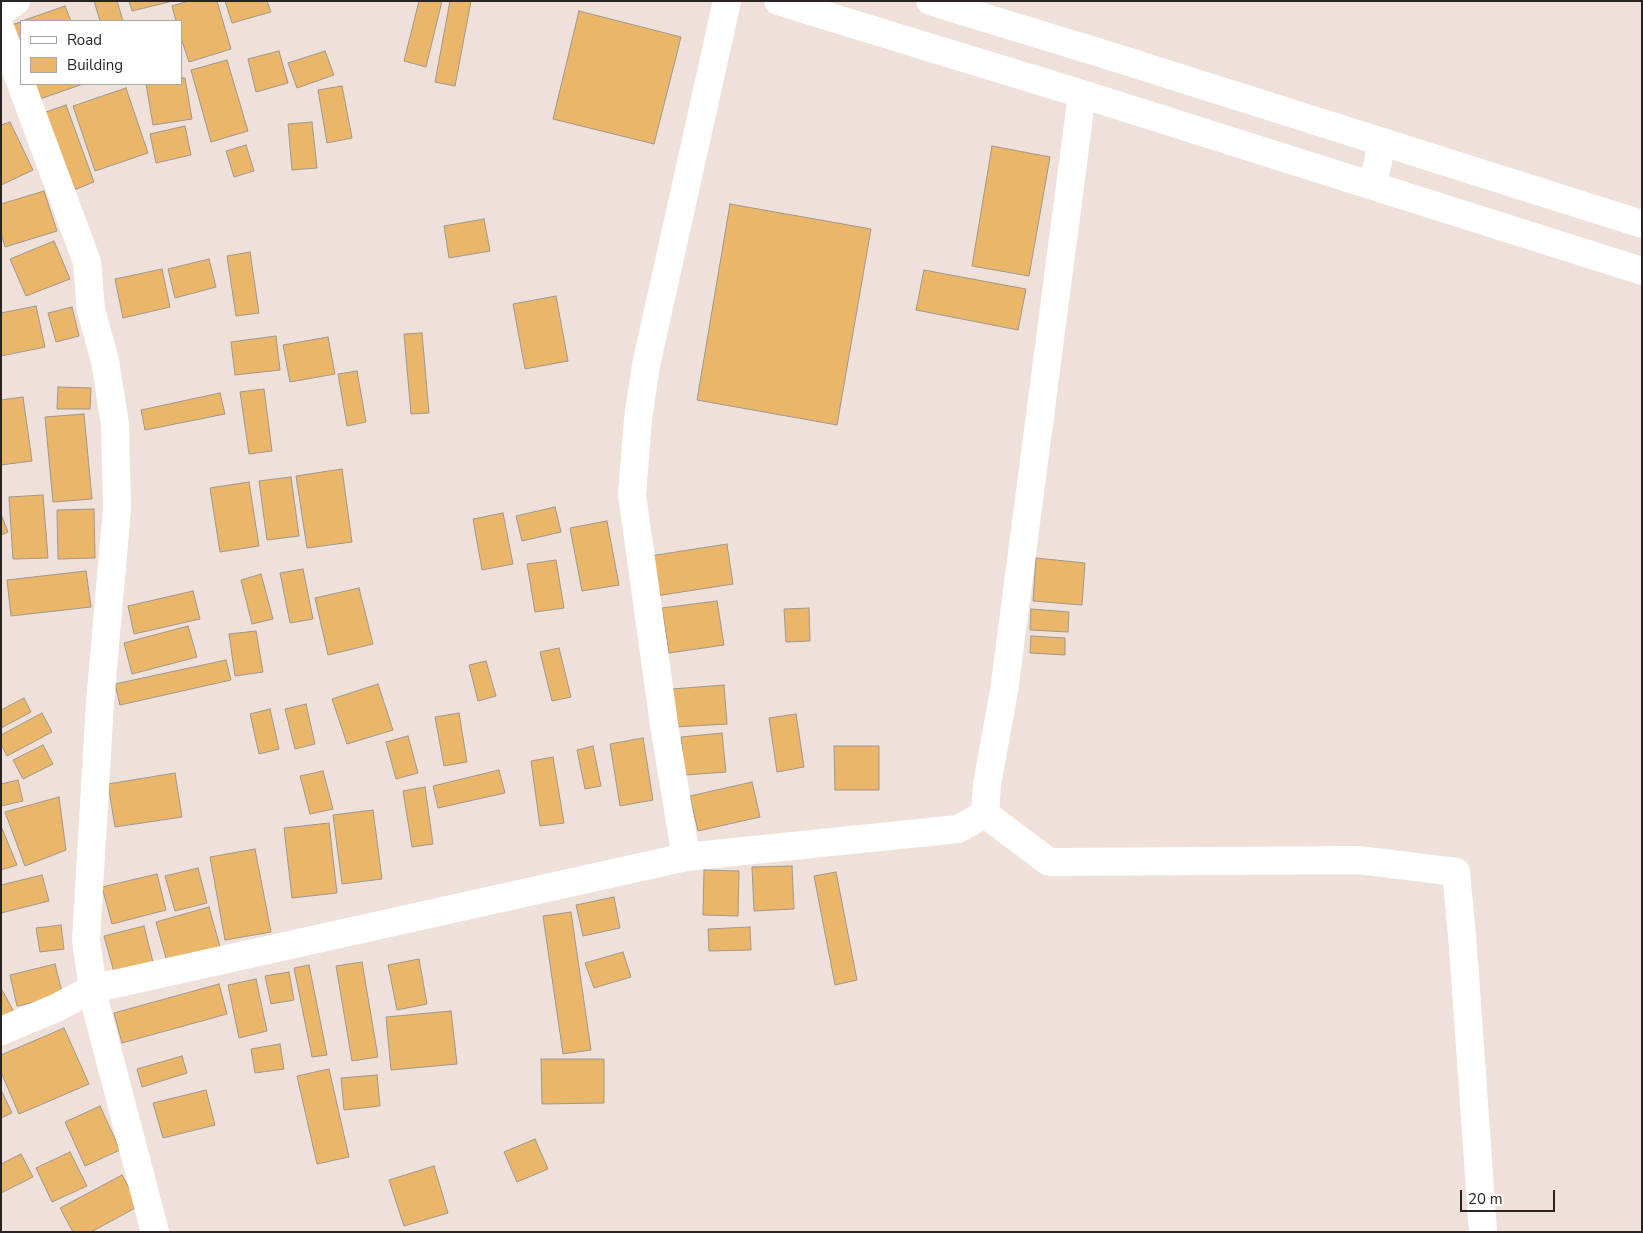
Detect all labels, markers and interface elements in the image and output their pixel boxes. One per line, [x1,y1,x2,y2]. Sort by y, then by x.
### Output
legend [20,20,182,85]
text: Road [67,30,102,50]
text: Building [67,55,123,75]
scale bar [1463,1180,1558,1212]
text: 20 m [1468,1189,1503,1209]

